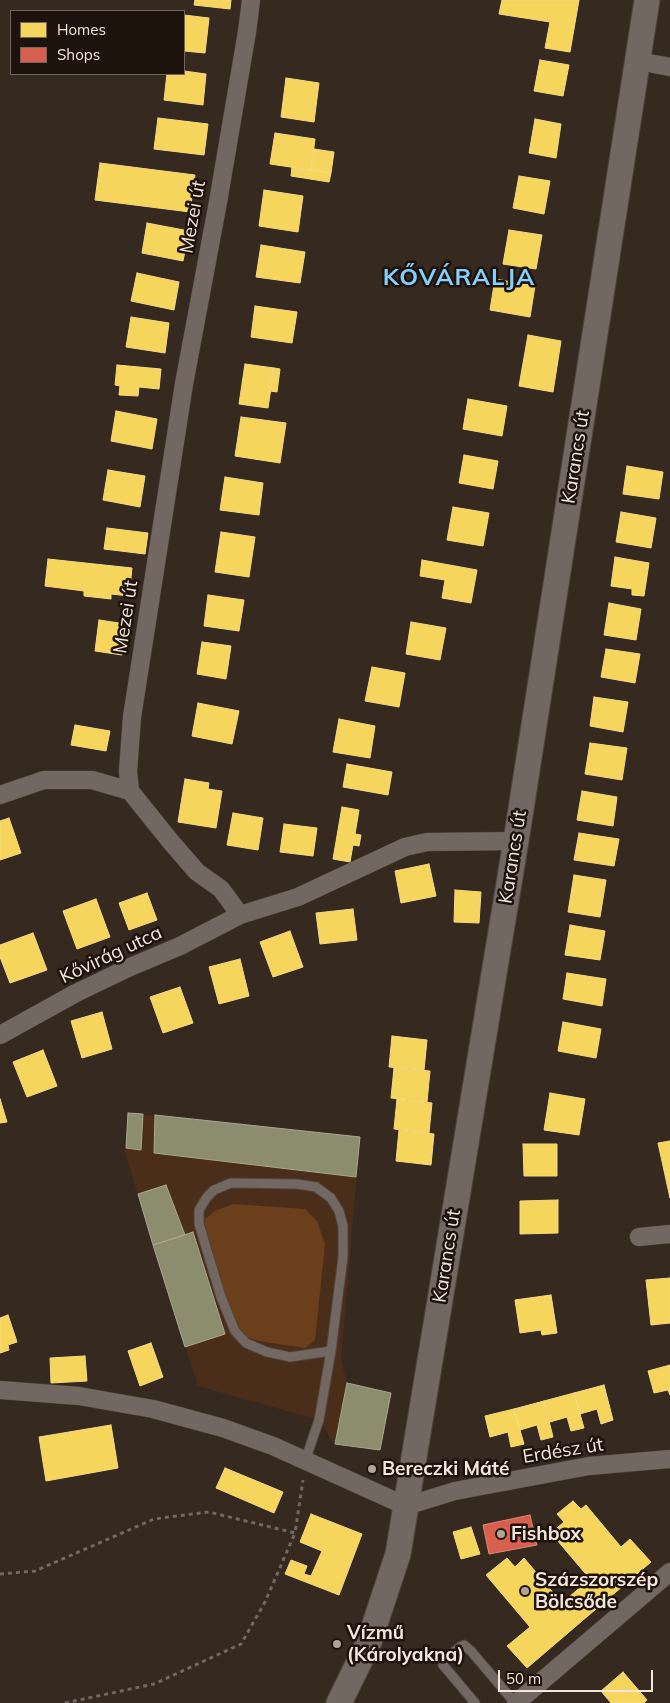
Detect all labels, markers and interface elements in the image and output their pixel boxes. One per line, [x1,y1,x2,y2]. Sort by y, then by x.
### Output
legend [10,10,185,75]
text: Homes [57,20,106,39]
text: Shops [57,45,100,64]
street label: Mezei út [175,179,211,255]
district label: KŐVÁRALJA [382,264,536,292]
street label: Karancs út [557,409,595,505]
street label: Mezei út [109,579,143,655]
street label: Karancs út [494,809,532,905]
street label: Kővirág utca [56,921,166,989]
street label: Karancs út [428,1208,466,1304]
street label: Erdész út [521,1433,605,1469]
place label: Bereczki Máté [382,1458,509,1480]
marker: Bereczki Máté [366,1463,378,1475]
place label: Fishbox [511,1523,581,1545]
marker: Fishbox [495,1528,507,1540]
place label: Százszorszép Bölcsőde [535,1569,658,1613]
marker: Százszorszép Bölcsőde [519,1585,531,1597]
place label: Vízmű (Károlyakna) [347,1622,464,1666]
marker: Vízmű (Károlyakna) [331,1638,343,1650]
scale bar [500,1660,655,1692]
text: 50 m [506,1669,541,1688]

